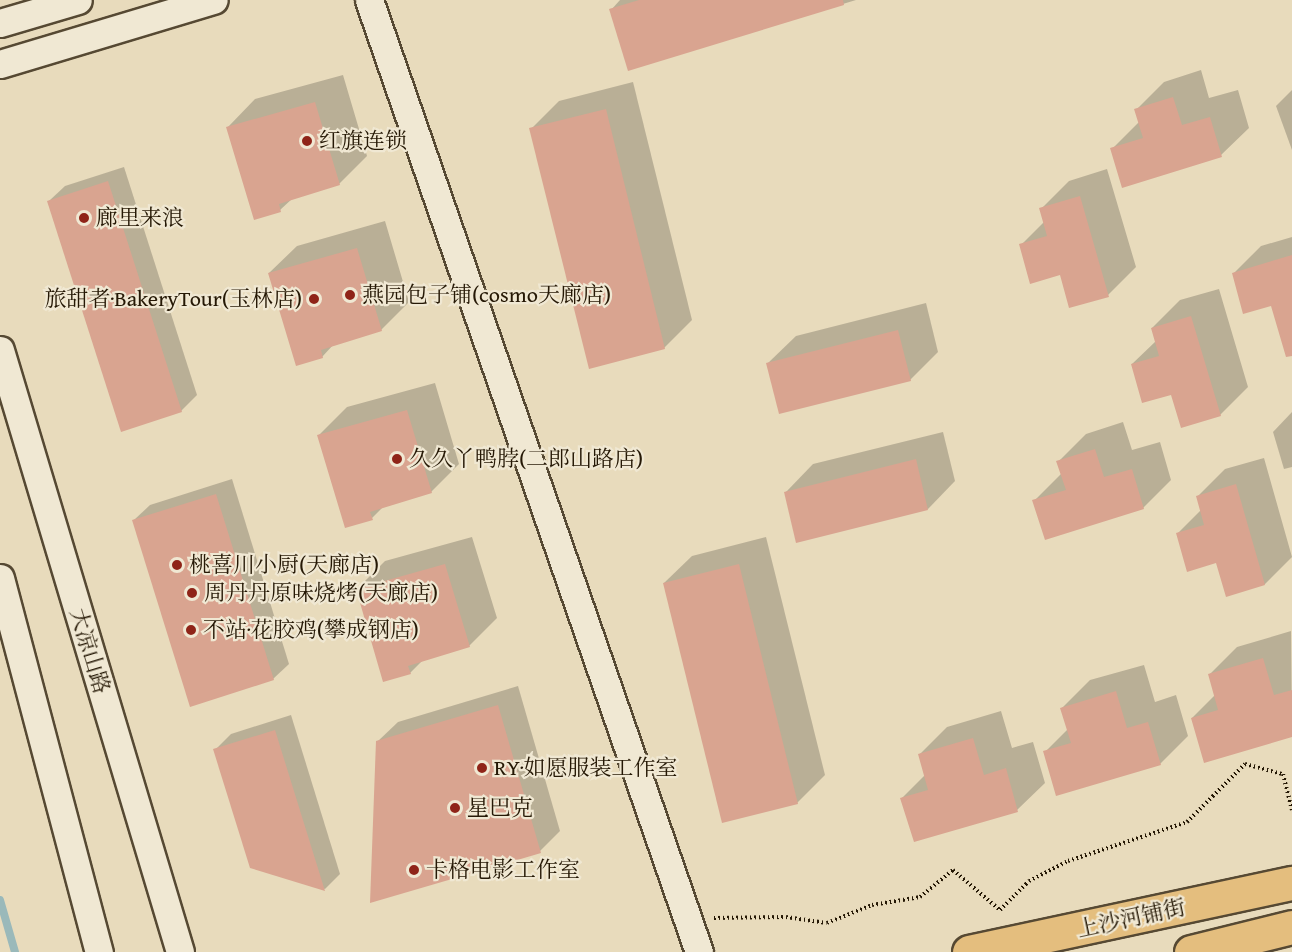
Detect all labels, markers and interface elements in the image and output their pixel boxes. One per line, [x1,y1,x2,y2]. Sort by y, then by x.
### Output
place label: 红旗连锁 [319,128,407,154]
marker: 红旗连锁 [300,134,314,148]
place label: 廊里来浪 [96,205,184,231]
marker: 廊里来浪 [77,211,91,225]
place label: 燕园包子铺(cosmo天廊店) [362,282,611,308]
place label: 旅甜者·BakeryTour(玉林店) [45,286,302,312]
marker: 燕园包子铺(cosmo天廊店) [343,288,357,302]
marker: 旅甜者·BakeryTour(玉林店) [307,292,321,306]
place label: 久久丫鸭脖(二郎山路店) [409,446,643,472]
marker: 久久丫鸭脖(二郎山路店) [390,452,404,466]
place label: 桃喜川小厨(天廊店) [189,552,379,578]
marker: 桃喜川小厨(天廊店) [170,558,184,572]
place label: 周丹丹原味烧烤(天廊店) [204,580,438,606]
marker: 周丹丹原味烧烤(天廊店) [185,586,199,600]
street label: 大凉山路 [65,605,115,697]
place label: 不站·花胶鸡(攀成钢店) [203,617,419,643]
marker: 不站·花胶鸡(攀成钢店) [184,623,198,637]
place label: RY·如愿服装工作室 [494,755,678,781]
marker: RY·如愿服装工作室 [475,761,489,775]
place label: 星巴克 [467,795,533,821]
marker: 星巴克 [448,801,462,815]
place label: 卡格电影工作室 [426,857,580,883]
marker: 卡格电影工作室 [407,863,421,877]
street label: 上沙河铺街 [1074,894,1188,942]

